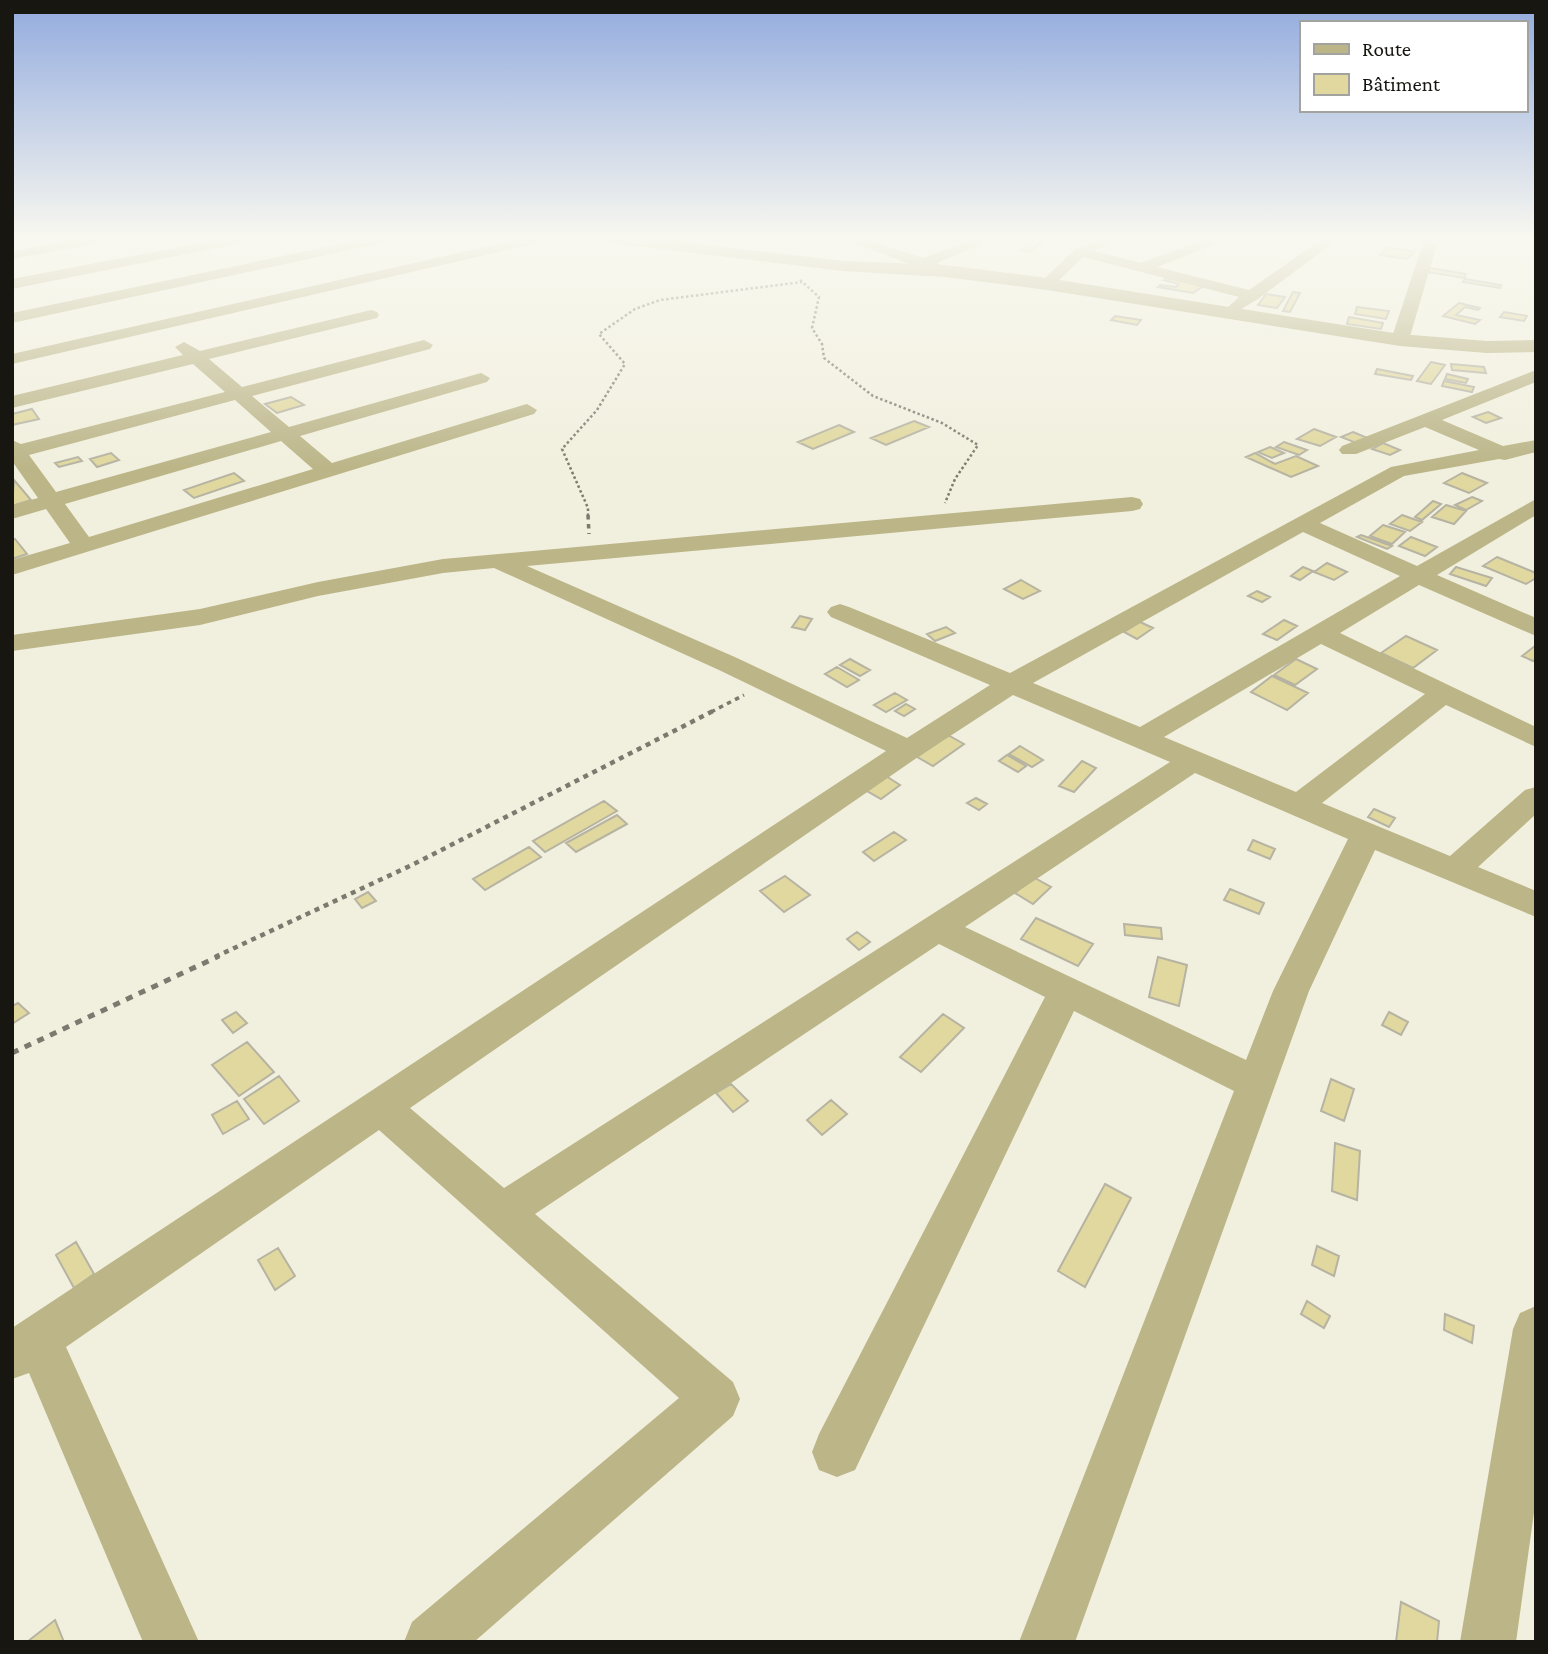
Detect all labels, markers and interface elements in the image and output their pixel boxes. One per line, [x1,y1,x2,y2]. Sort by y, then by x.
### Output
legend [1300,21,1527,112]
text: Route [1362,37,1411,61]
text: Bâtiment [1362,72,1441,96]

